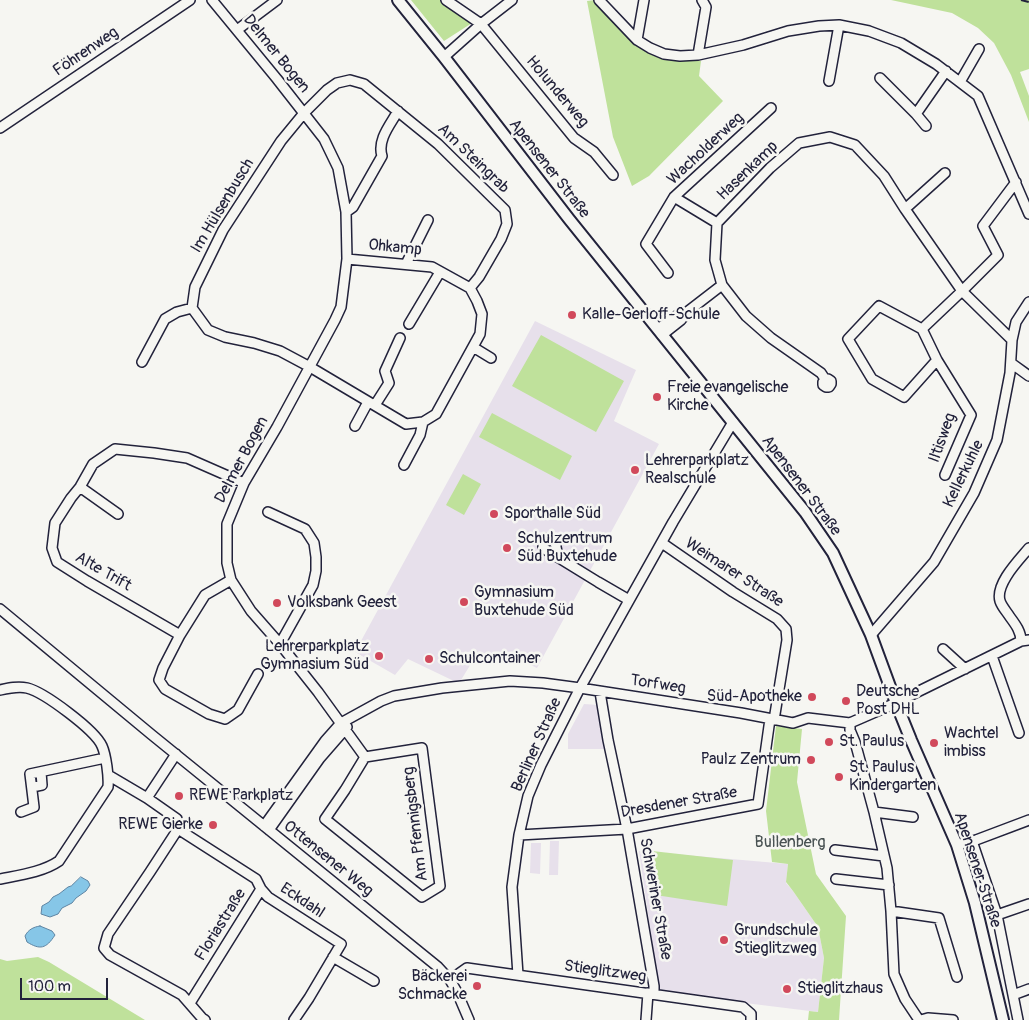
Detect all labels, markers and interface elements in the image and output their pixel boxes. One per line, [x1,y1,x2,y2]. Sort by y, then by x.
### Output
street label: Delmer Bogen [239,11,313,97]
street label: Föhrenweg [50,23,122,81]
street label: Holunderweg [521,52,593,132]
street label: Wacholderweg [664,109,748,189]
street label: Apensener Straße [504,116,594,222]
street label: Am Steingrab [433,120,513,198]
street label: Hasenkamp [714,137,782,205]
street label: Im Hülsenbusch [187,155,259,257]
street label: Ohkamp [367,236,423,260]
place label: Kalle-Gerloff-Schule [582,305,720,325]
marker: Kalle-Gerloff-Schule [566,309,578,321]
place label: Freie evangelische Kirche [667,378,788,416]
marker: Freie evangelische Kirche [651,391,663,403]
street label: Iltisweg [925,411,961,465]
street label: Delmer Bogen [211,413,273,507]
street label: Apensener Straße [757,432,845,540]
street label: Kellerkuhle [939,437,989,511]
place label: Lehrerparkplatz Realschule [645,451,749,489]
marker: Lehrerparkplatz Realschule [629,464,641,476]
place label: Sporthalle Süd [504,504,601,524]
marker: Sporthalle Süd [488,508,500,520]
place label: Schulzentrum Süd Buxtehude [517,529,617,567]
street label: Weimarer Straße [681,534,787,612]
marker: Schulzentrum Süd Buxtehude [501,542,513,554]
street label: Alte Trift [71,548,135,596]
place label: Gymnasium Buxtehude Süd [474,583,574,621]
place label: Volksbank Geest [287,593,397,613]
marker: Gymnasium Buxtehude Süd [458,596,470,608]
marker: Volksbank Geest [271,597,283,609]
place label: Lehrerparkplatz Gymnasium Süd [260,637,369,675]
place label: Schulcontainer [439,649,541,669]
marker: Lehrerparkplatz Gymnasium Süd [373,650,385,662]
marker: Schulcontainer [423,653,435,665]
street label: Torfweg [629,671,687,699]
place label: Deutsche Post DHL [856,682,920,720]
place label: Süd-Apotheke [707,687,802,707]
marker: Süd-Apotheke [806,691,818,703]
street label: Berliner Straße [508,695,566,795]
marker: Deutsche Post DHL [840,695,852,707]
place label: Wachtel imbiss [944,724,999,762]
place label: St. Paulus [839,732,904,752]
marker: St. Paulus [823,736,835,748]
marker: Wachtel imbiss [928,737,940,749]
place label: Paulz Zentrum [701,750,801,770]
marker: Paulz Zentrum [805,754,817,766]
place label: St. Paulus Kindergarten [849,758,936,796]
street label: Am Pfennigsberg [399,766,433,882]
marker: St. Paulus Kindergarten [833,771,845,783]
street label: Dresdener Straße [619,783,739,823]
place label: REWE Parkplatz [189,786,293,806]
marker: REWE Parkplatz [173,790,185,802]
street label: Apensener Straße [949,810,1005,930]
place label: REWE Gierke [118,815,203,835]
street label: Ottensener Weg [279,817,377,901]
marker: REWE Gierke [207,819,219,831]
park label: Bullenberg [755,833,825,853]
street label: Schweriner Straße [635,836,675,962]
street label: Eckdahl [276,879,328,923]
street label: Floriastraße [191,885,251,965]
place label: Grundschule Stieglitzweg [734,921,818,959]
marker: Grundschule Stieglitzweg [718,934,730,946]
street label: Stieglitzweg [563,957,647,987]
place label: Bäckerei Schmacke [398,967,467,1005]
scale bar [22,968,110,1000]
text: 100 m [28,977,71,996]
place label: Stieglitzhaus [797,979,883,999]
marker: Bäckerei Schmacke [471,980,483,992]
marker: Stieglitzhaus [781,983,793,995]

